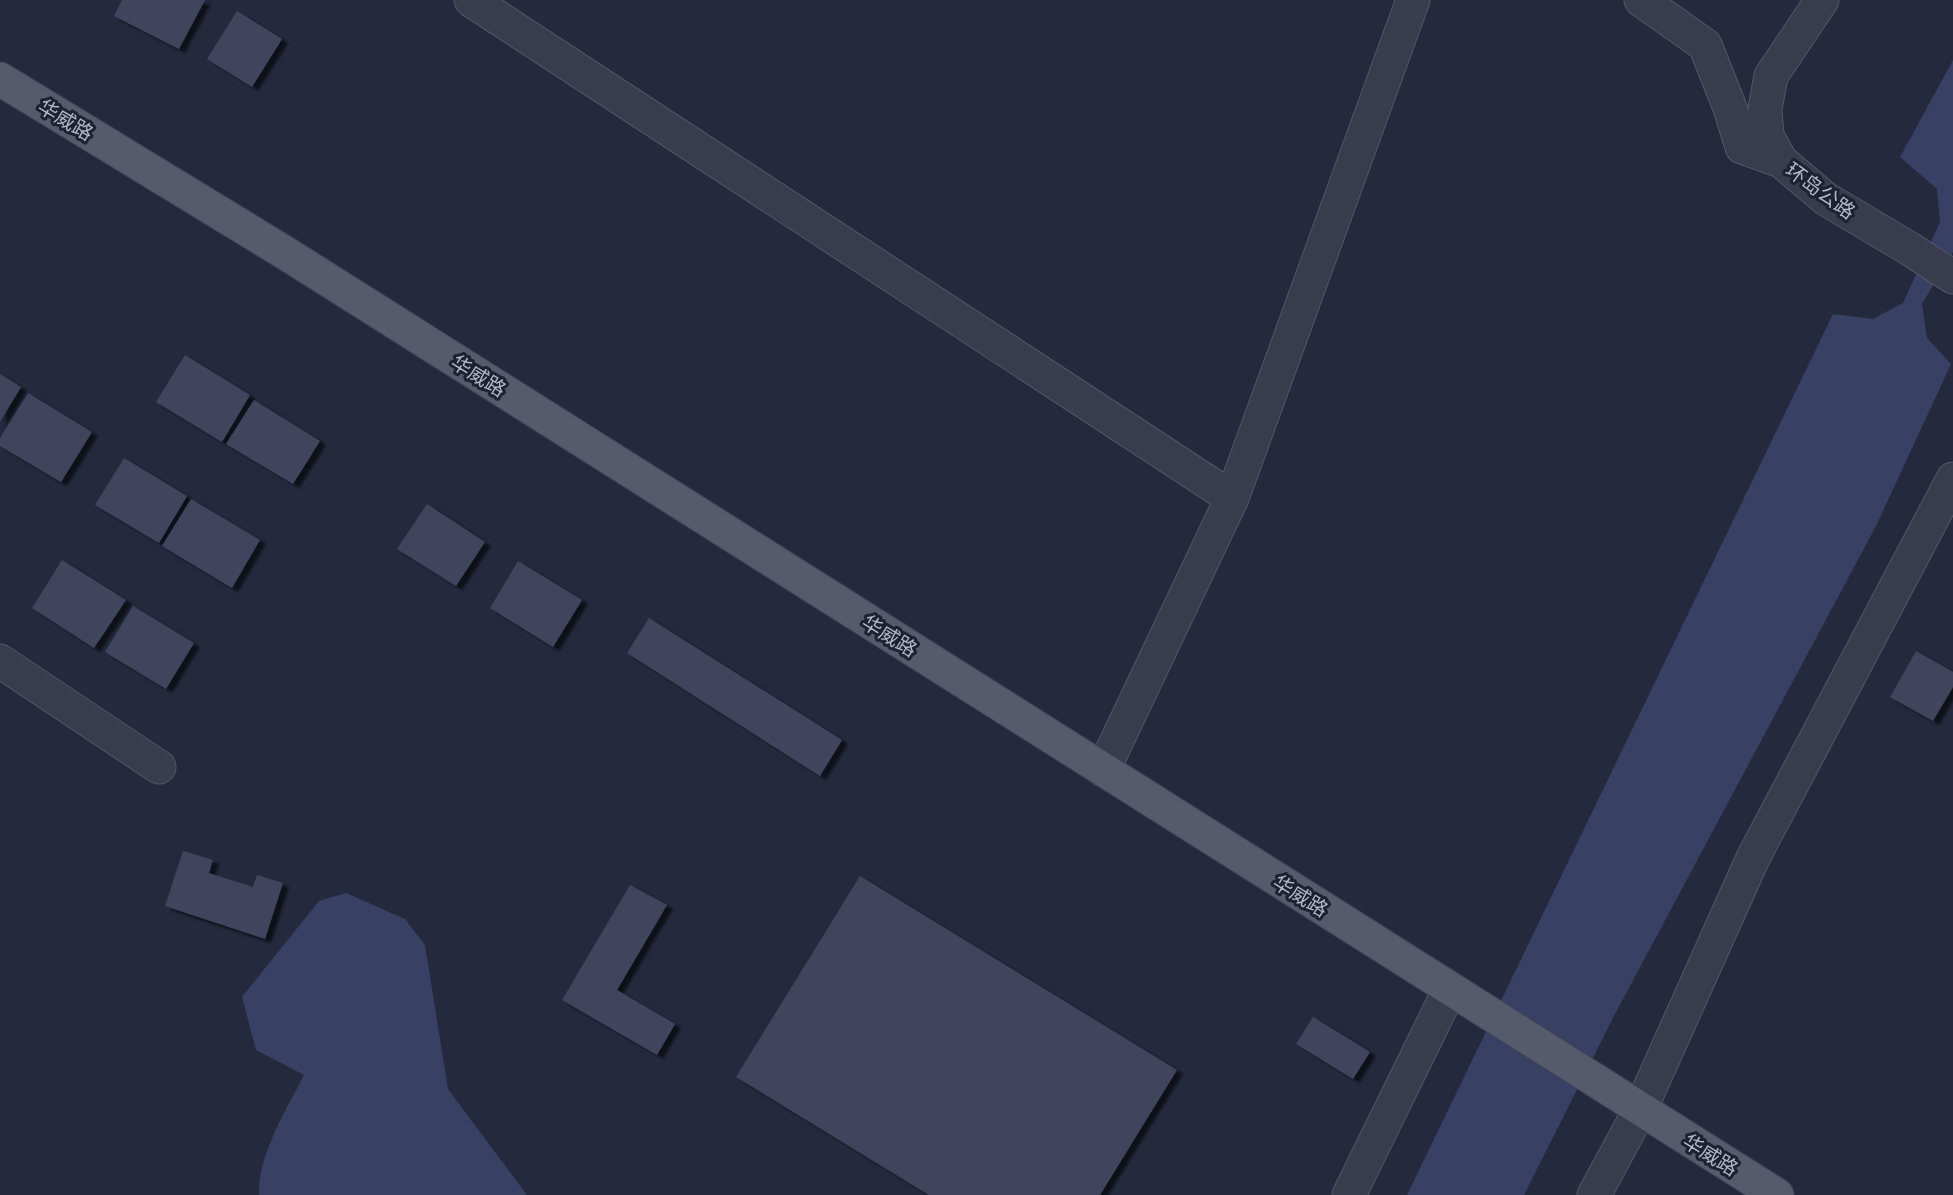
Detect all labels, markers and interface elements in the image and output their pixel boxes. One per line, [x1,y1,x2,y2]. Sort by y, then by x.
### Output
street label: 华威路 [34,93,98,145]
street label: 环岛公路 [1782,157,1860,223]
street label: 华威路 [447,349,511,401]
street label: 华威路 [858,609,922,661]
street label: 华威路 [1269,869,1333,921]
street label: 华威路 [1679,1128,1743,1180]

